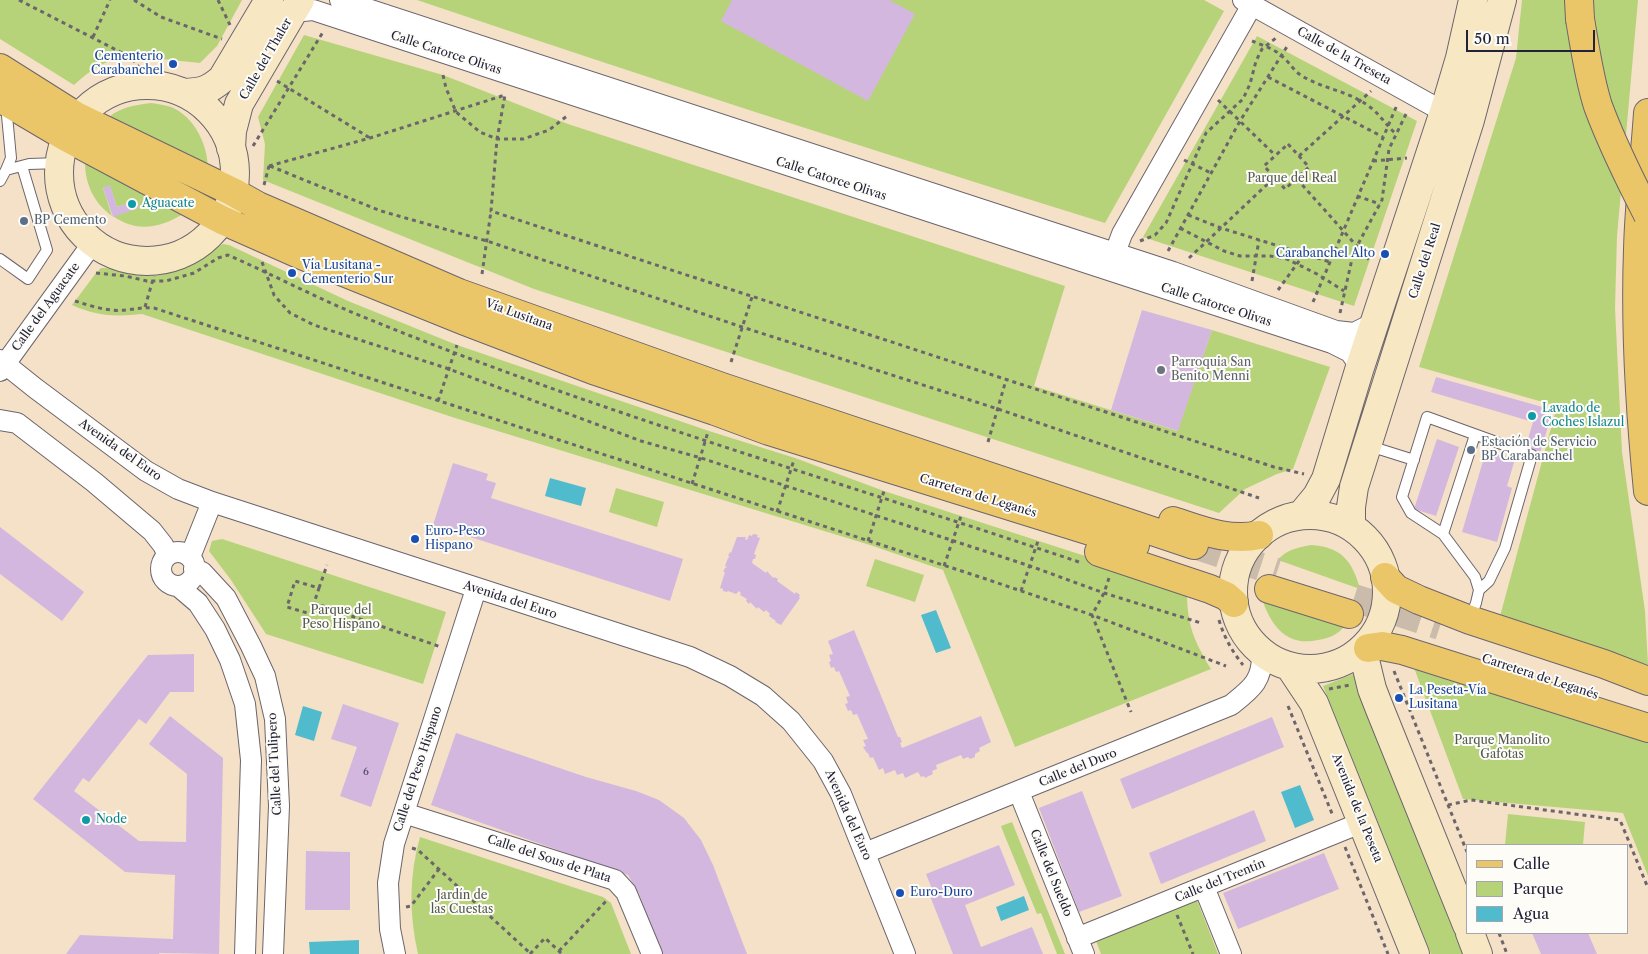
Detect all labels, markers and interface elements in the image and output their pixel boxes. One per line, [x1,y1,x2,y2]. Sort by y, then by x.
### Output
street label: Calle del Thaler [237,16,295,102]
scale bar [1468,20,1597,52]
street label: Calle de la Treseta [1294,24,1394,88]
street label: Calle Catorce Olivas [389,28,503,78]
text: 50 m [1474,29,1510,48]
place label: Cementerio Carabanchel [91,50,163,78]
marker: Cementerio Carabanchel [167,58,179,70]
street label: Calle Catorce Olivas [774,154,888,204]
park label: Parque del Real [1247,172,1337,186]
place label: Aguacate [142,197,194,211]
marker: Aguacate [126,198,138,210]
place label: BP Cemento [34,214,106,228]
marker: BP Cemento [18,215,30,227]
street label: Calle del Real [1406,221,1444,301]
place label: Carabanchel Alto [1276,247,1375,261]
marker: Carabanchel Alto [1379,248,1391,260]
place label: Vía Lusitana - Cementerio Sur [302,259,393,287]
street label: Calle del Aguacate [9,260,83,354]
marker: Vía Lusitana - Cementerio Sur [286,267,298,279]
street label: Calle Catorce Olivas [1159,280,1273,330]
street label: Vía Lusitana [484,296,554,334]
place label: Parroquia San Benito Menni [1171,356,1251,384]
marker: Parroquia San Benito Menni [1155,364,1167,376]
place label: Lavado de Coches Islazul [1542,402,1624,430]
marker: Lavado de Coches Islazul [1526,410,1538,422]
street label: Avenida del Euro [76,416,164,484]
place label: Estación de Servicio BP Carabanchel [1481,436,1597,464]
marker: Estación de Servicio BP Carabanchel [1465,444,1477,456]
street label: Carretera de Leganés [918,471,1038,521]
place label: Euro-Peso Hispano [425,525,485,553]
marker: Euro-Peso Hispano [409,533,421,545]
street label: Avenida del Euro [461,578,559,622]
park label: Parque del Peso Hispano [302,604,380,632]
street label: Carretera de Leganés [1480,651,1600,703]
place label: La Peseta-Vía Lusitana [1409,684,1487,712]
marker: La Peseta-Vía Lusitana [1393,692,1405,704]
street label: Calle del Peso Hispano [391,704,445,834]
street label: Calle del Tulipero [265,712,285,816]
park label: Parque Manolito Gafotas [1454,734,1550,762]
street label: Calle del Duro [1037,746,1119,790]
street label: Avenida de la Peseta [1329,751,1385,865]
house number: 6 [363,766,369,778]
street label: Avenida del Euro [822,767,874,863]
place label: Node [96,813,127,827]
marker: Node [80,814,92,826]
street label: Calle del Sueldo [1027,827,1075,919]
street label: Calle del Sous de Plata [485,832,613,886]
legend [1466,844,1628,934]
text: Calle [1513,854,1550,873]
street label: Calle del Trentín [1173,856,1267,906]
text: Parque [1513,879,1563,898]
place label: Euro-Duro [910,886,973,900]
marker: Euro-Duro [894,887,906,899]
park label: Jardín de las Cuestas [431,889,493,917]
text: Agua [1513,904,1549,923]

